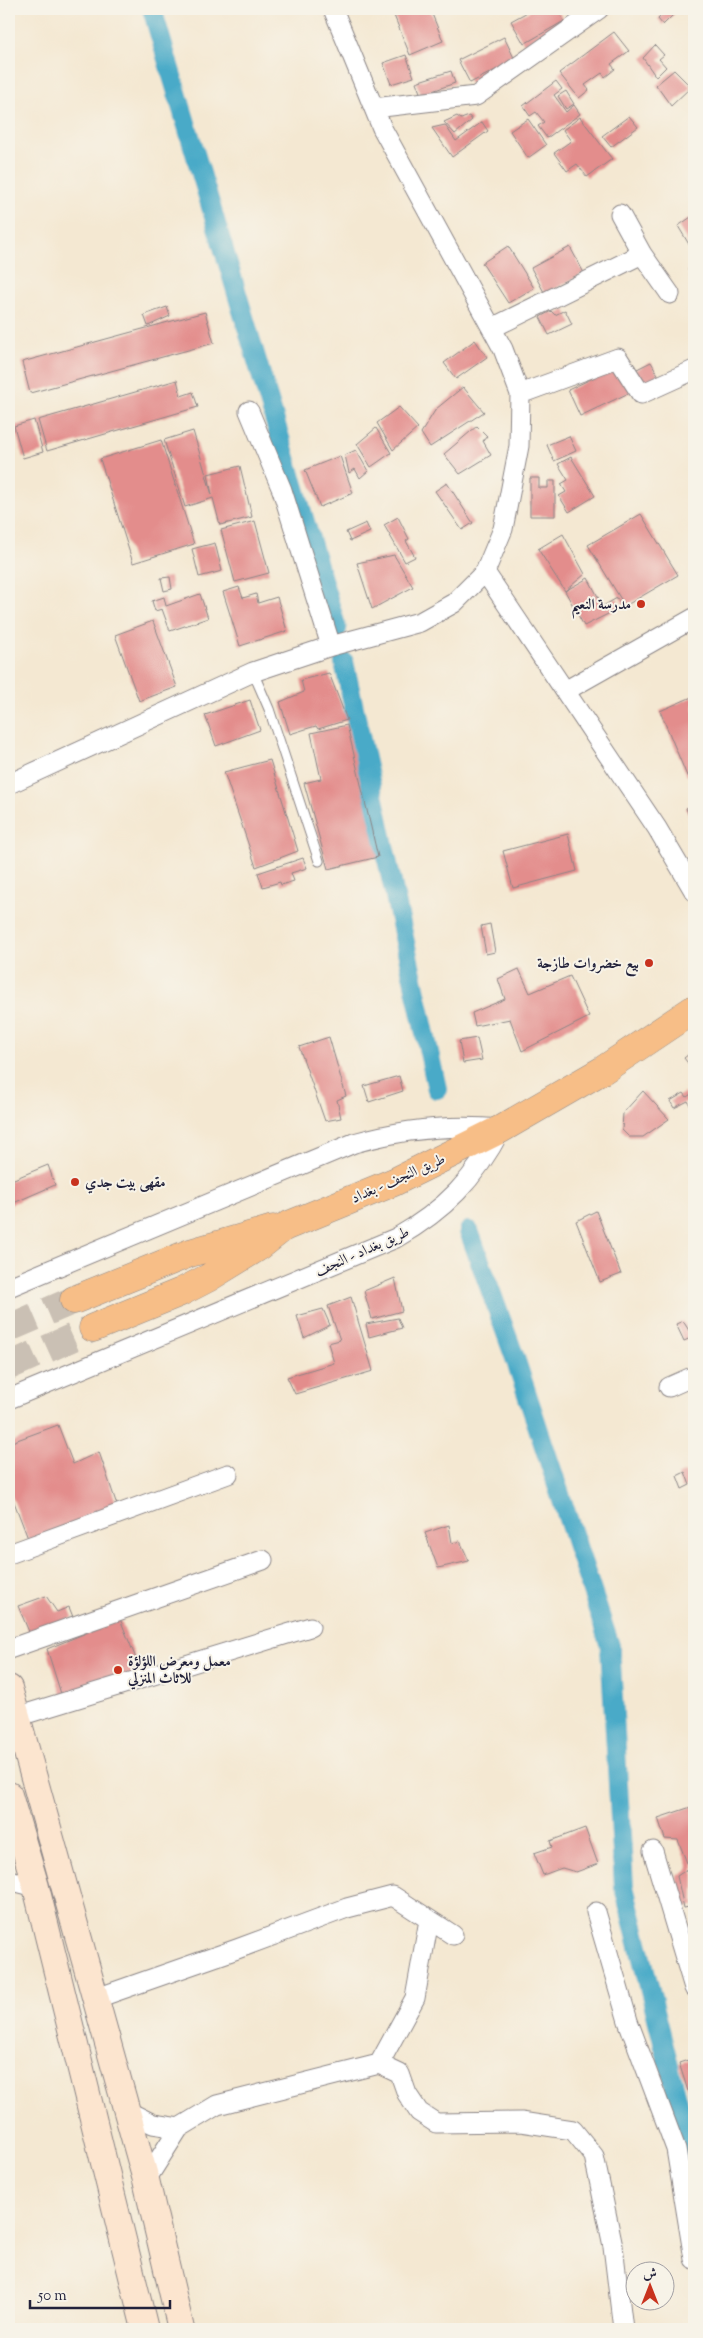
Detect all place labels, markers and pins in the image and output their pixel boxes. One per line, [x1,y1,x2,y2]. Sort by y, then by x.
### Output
place label: مدرسة النعيم [571,595,631,619]
marker: مدرسة النعيم [635,598,647,610]
place label: بيع خضروات طازجة [537,954,639,977]
marker: بيع خضروات طازجة [643,957,655,969]
place label: مقهى بيت جدي [85,1173,166,1194]
marker: مقهى بيت جدي [69,1176,81,1188]
place label: معمل ومعرض اللؤلؤة للاثاث المنزلي [127,1652,231,1690]
marker: معمل ومعرض اللؤلؤة للاثاث المنزلي [112,1664,124,1676]

